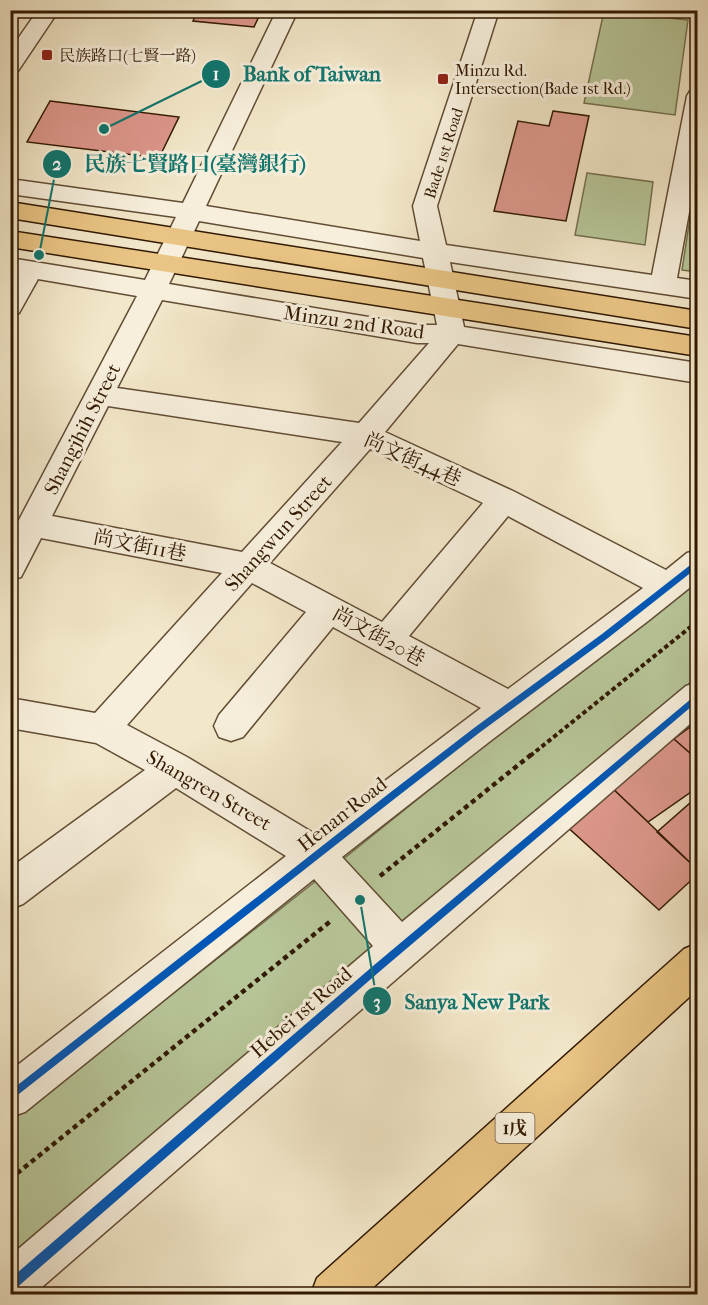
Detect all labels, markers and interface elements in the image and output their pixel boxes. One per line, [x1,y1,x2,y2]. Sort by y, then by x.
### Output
place label: 民族路口(七賢一路) [59,46,196,65]
marker: 民族路口(七賢一路) [40,48,54,62]
callout: Bank of Taiwan [201,54,394,93]
place label: Minzu Rd. Intersection(Bade 1st Rd.) [455,61,631,98]
text: Bank of Taiwan [243,62,382,86]
text: 1 [213,64,219,85]
marker: Minzu Rd. Intersection(Bade 1st Rd.) [436,72,450,86]
street label: Bade 1st Road [420,105,467,201]
callout: 民族七賢路口(臺灣銀行) [42,145,317,184]
text: 民族七賢路口(臺灣銀行) [84,152,306,176]
text: 2 [52,154,62,175]
street label: Minzu 2nd Road [282,301,427,344]
street label: Shangjhih Street [39,360,125,499]
street label: 尚文街44巷 [361,428,465,491]
street label: Shangwun Street [220,470,337,596]
street label: 尚文街11巷 [91,525,188,566]
street label: 尚文街20巷 [329,602,429,671]
street label: Shangren Street [142,745,275,835]
street label: Henan Road [293,772,392,856]
street label: Hebei 1st Road [246,961,357,1063]
callout: Sanya New Park [362,982,561,1021]
text: Sanya New Park [405,990,551,1014]
text: 3 [373,992,381,1013]
road number: 1戊 [496,1113,534,1143]

